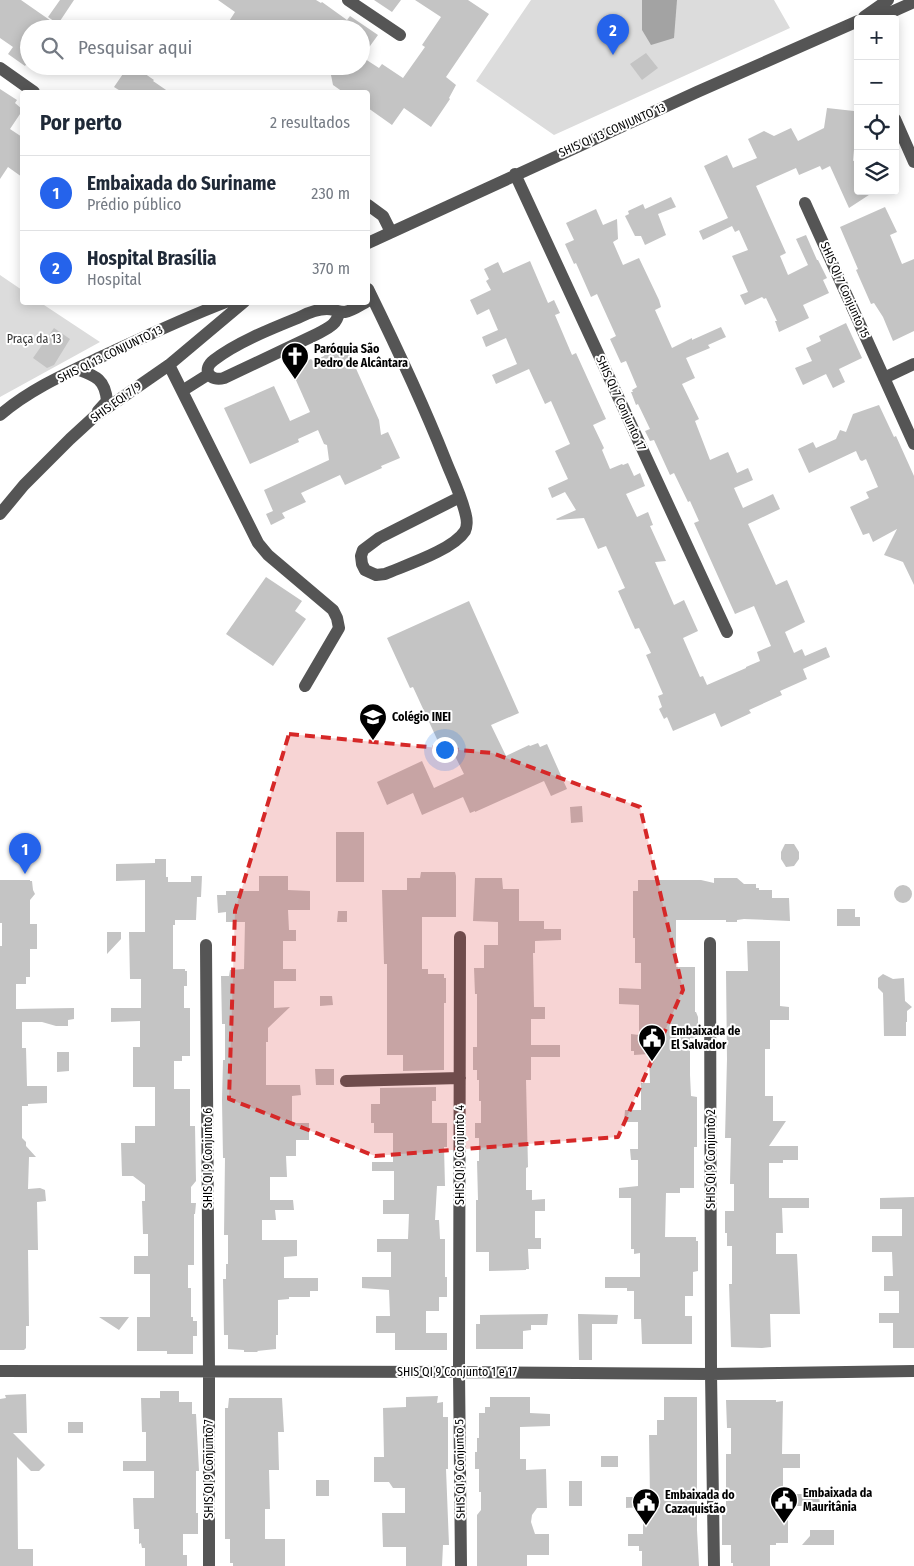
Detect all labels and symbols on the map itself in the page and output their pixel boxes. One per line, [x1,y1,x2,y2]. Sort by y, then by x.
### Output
pin: 2 [597,14,629,55]
street label: SHIS QI 13 CONJUNTO 13 [556,100,668,160]
street label: SHIS QI 7 Conjunto 15 [818,240,873,341]
street label: SHIS QI 13 CONJUNTO 13 [55,322,165,386]
park label: Praça da 13 [7,332,61,346]
church icon: Paróquia São Pedro de Alcântara [280,341,310,380]
place label: Paróquia São Pedro de Alcântara [314,342,408,370]
street label: SHIS QI 7 Conjunto 17 [593,353,649,453]
street label: SHIS EQI 7/9 [88,379,144,425]
school or university icon: Colégio INEI [358,702,388,741]
place label: Colégio INEI [392,710,451,724]
your location [432,737,458,763]
pin: 1 [9,833,41,874]
public building icon: Embaixada de El Salvador [637,1023,667,1062]
place label: Embaixada de El Salvador [671,1024,740,1052]
street label: SHIS QI 9 Conjunto 4 [453,1105,467,1205]
street label: SHIS QI 9 Conjunto 6 [201,1108,215,1208]
street label: SHIS QI 9 Conjunto 2 [704,1109,718,1209]
street label: SHIS QI 9 Conjunto 1 e 17 [397,1365,517,1379]
street label: SHIS QI 9 Conjunto 5 [452,1418,468,1519]
street label: SHIS QI 9 Conjunto 7 [202,1419,216,1519]
public building icon: Embaixada da Mauritânia [769,1485,799,1524]
place label: Embaixada da Mauritânia [803,1486,872,1514]
public building icon: Embaixada do Cazaquistão [631,1487,661,1526]
place label: Embaixada do Cazaquistão [665,1488,735,1516]

